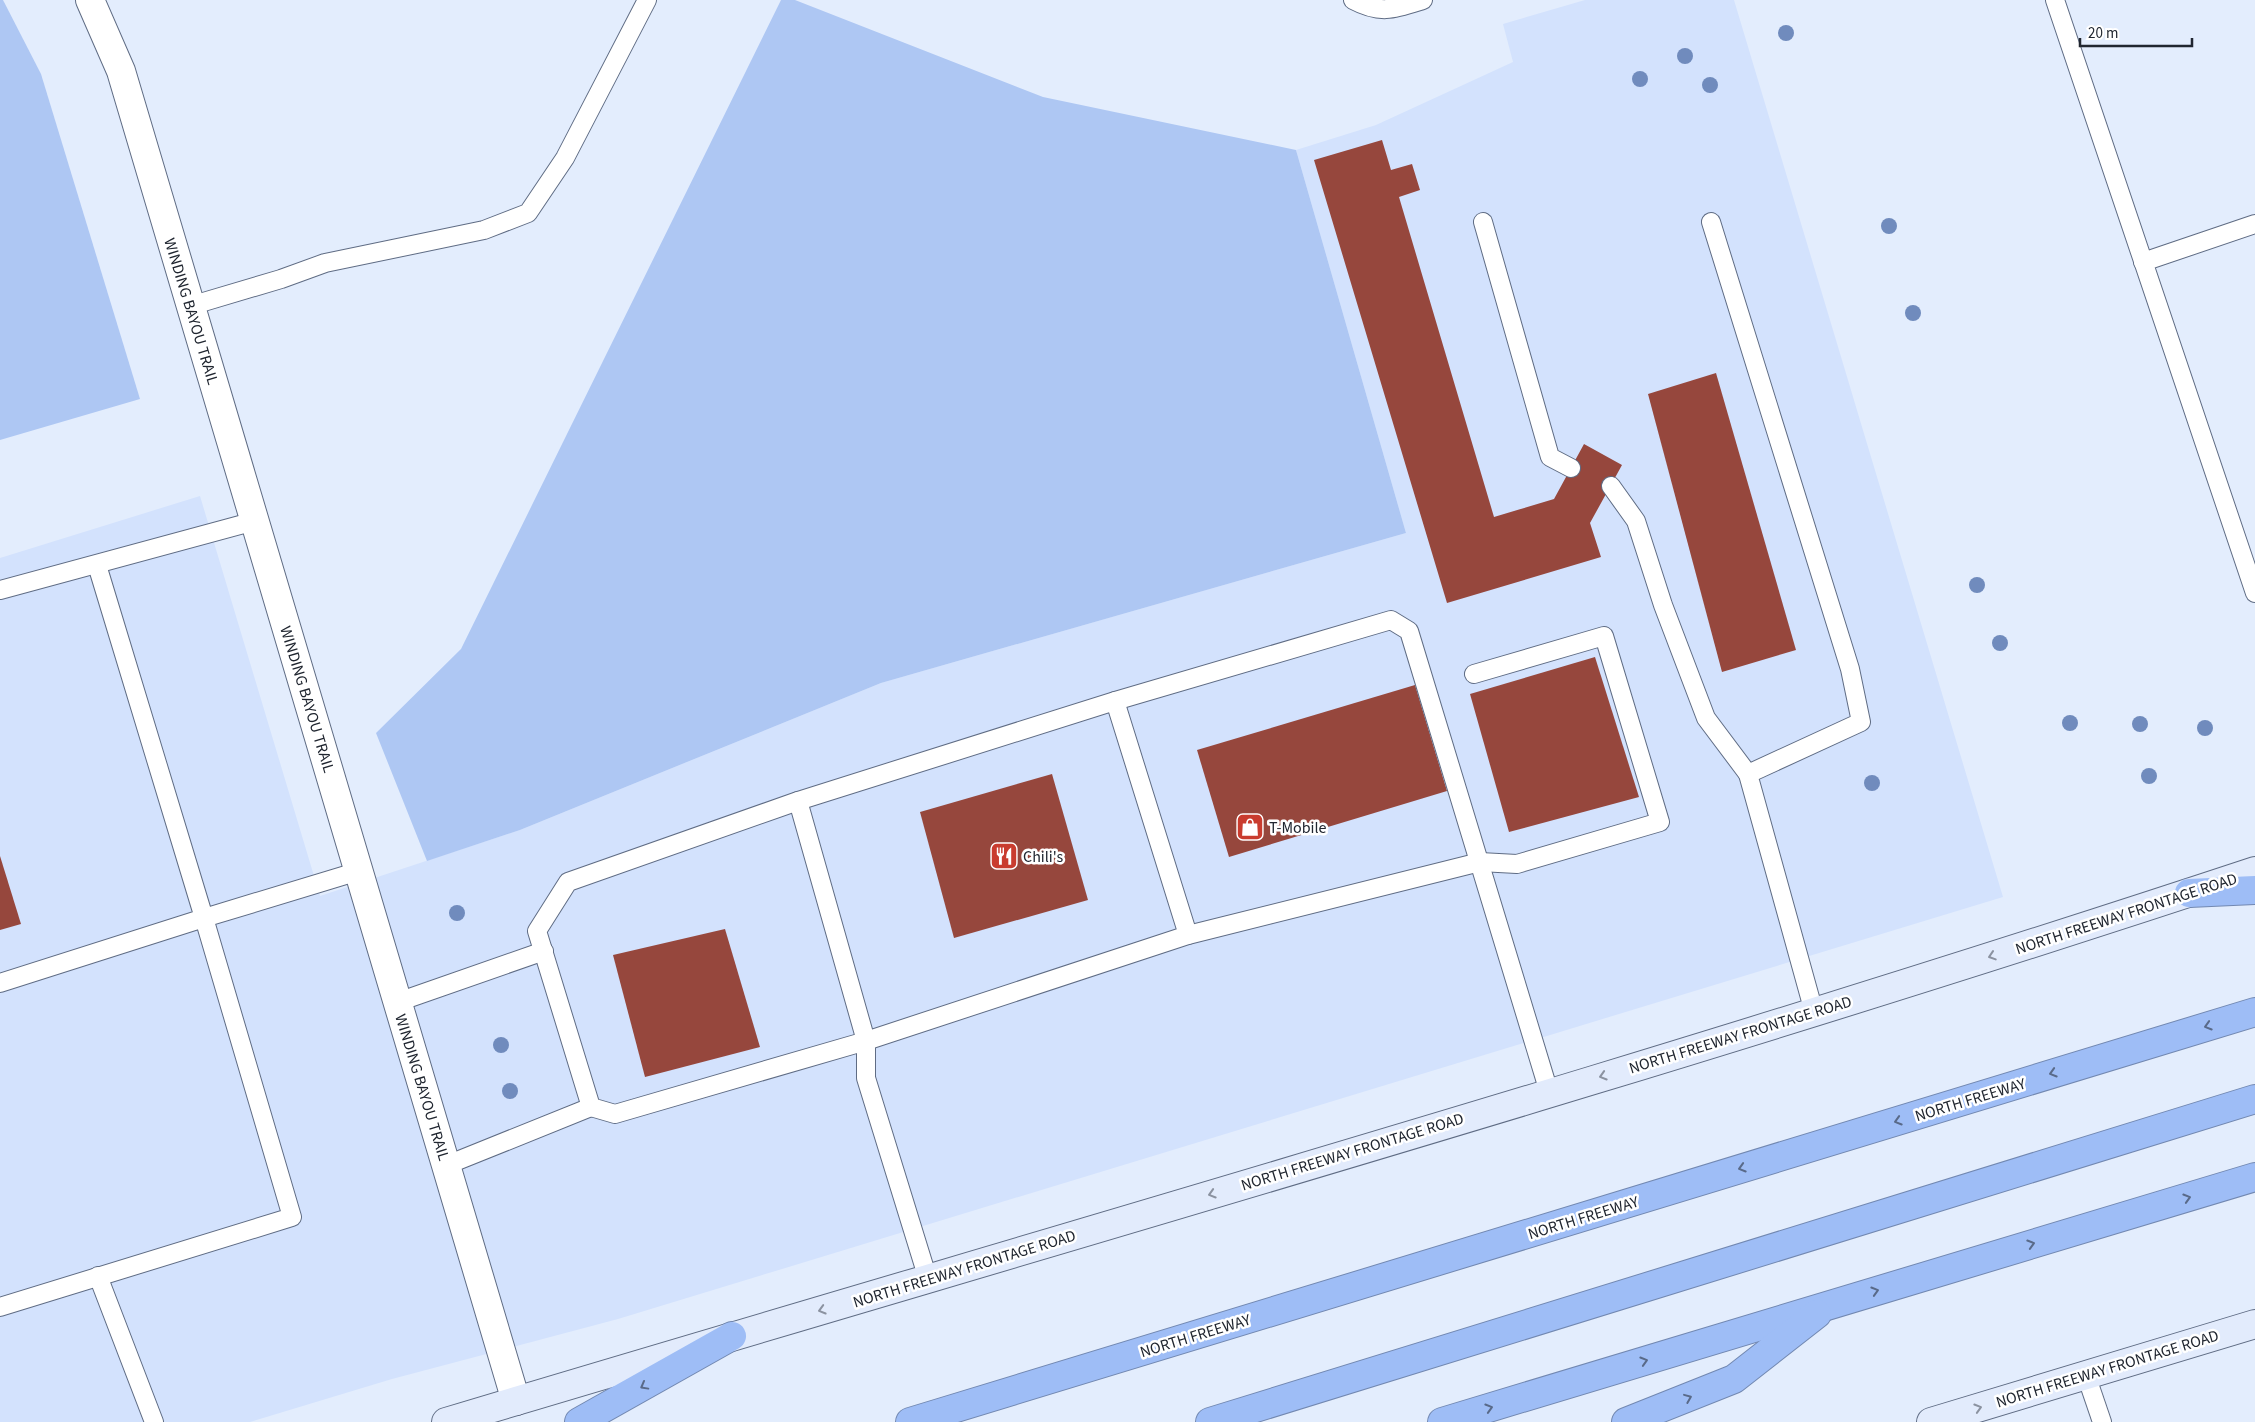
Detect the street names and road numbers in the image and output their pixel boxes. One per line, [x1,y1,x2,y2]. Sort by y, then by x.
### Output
street label: WINDING BAYOU TRAIL [158,235,224,388]
street label: WINDING BAYOU TRAIL [274,623,340,776]
street label: NORTH FREEWAY FRONTAGE ROAD [2013,868,2240,960]
street label: NORTH FREEWAY FRONTAGE ROAD [1626,990,1855,1079]
street label: WINDING BAYOU TRAIL [389,1011,455,1164]
street label: NORTH FREEWAY [1912,1073,2029,1127]
street label: NORTH FREEWAY FRONTAGE ROAD [1238,1107,1467,1196]
street label: NORTH FREEWAY [1525,1191,1642,1245]
street label: NORTH FREEWAY FRONTAGE ROAD [850,1224,1079,1313]
street label: NORTH FREEWAY [1137,1309,1254,1363]
street label: NORTH FREEWAY FRONTAGE ROAD [1993,1324,2222,1413]

